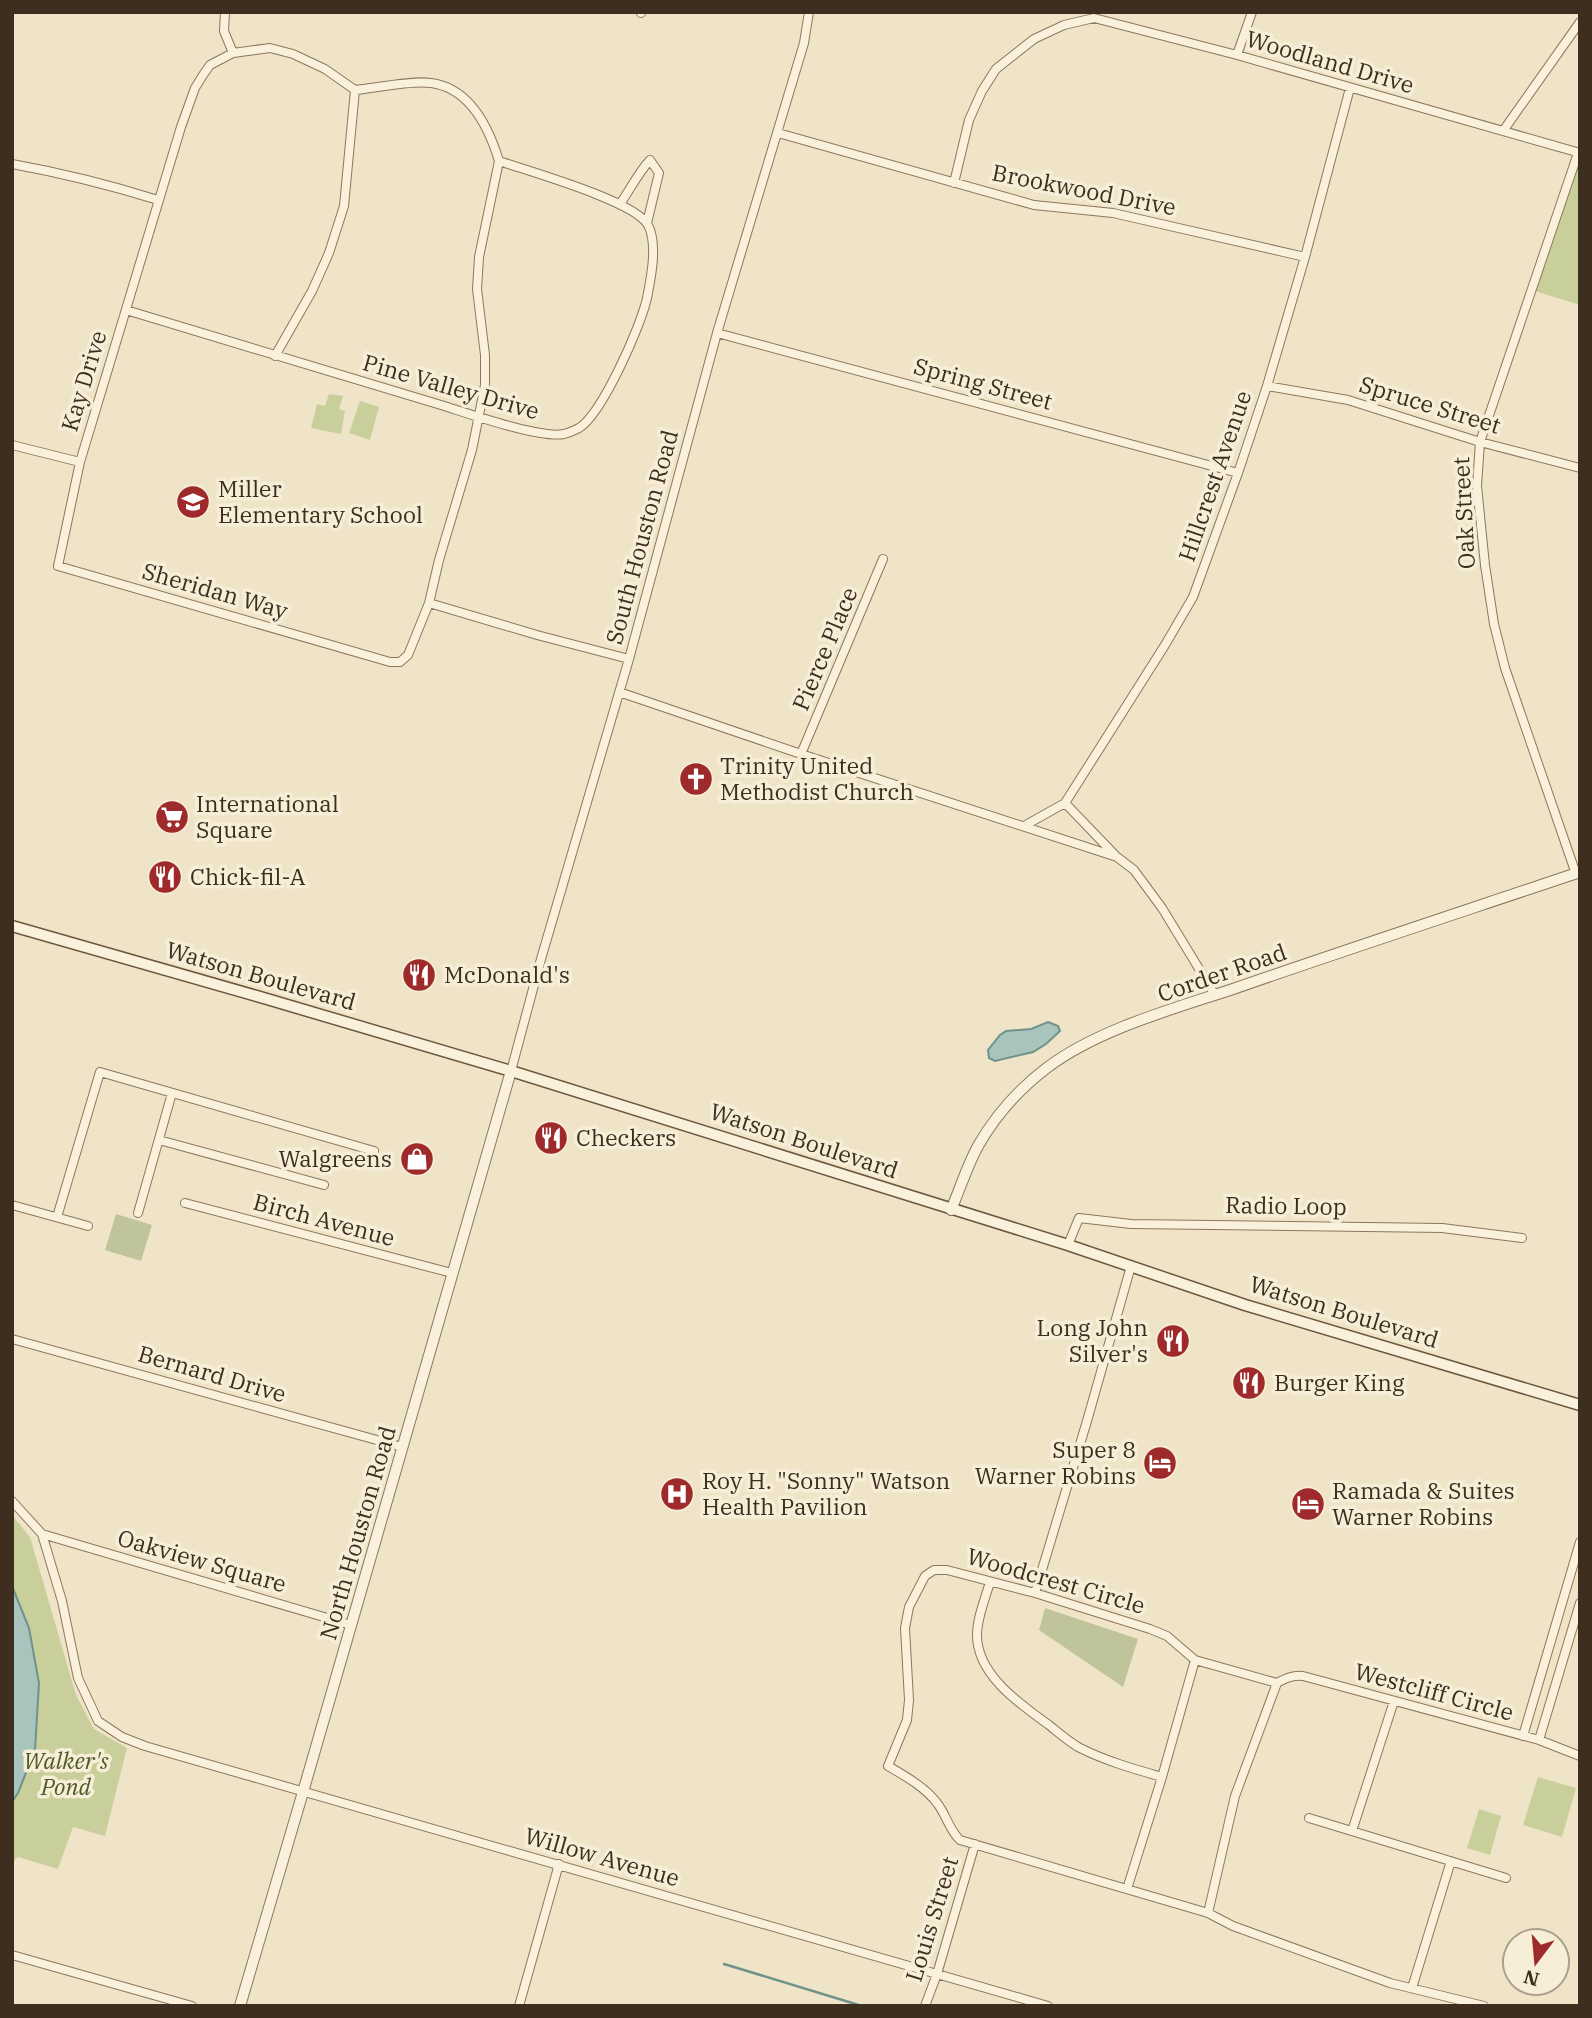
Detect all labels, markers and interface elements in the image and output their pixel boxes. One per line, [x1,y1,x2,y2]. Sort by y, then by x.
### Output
street label: Woodland Drive [1243,23,1418,99]
street label: Brookwood Drive [990,156,1179,222]
street label: Kay Drive [54,327,113,435]
street label: Pine Valley Drive [360,347,543,426]
street label: Spring Street [911,350,1056,416]
street label: Spruce Street [1356,368,1505,440]
street label: Hillcrest Avenue [1171,386,1257,565]
street label: South Houston Road [598,426,684,647]
street label: Oak Street [1445,456,1481,570]
place label: Miller Elementary School [218,473,423,529]
school or university icon: Miller Elementary School [174,483,212,521]
street label: Sheridan Way [139,555,292,625]
street label: Pierce Place [785,582,864,715]
place label: Trinity United Methodist Church [720,750,914,806]
church icon: Trinity United Methodist Church [677,760,715,798]
place label: International Square [196,788,339,844]
supermarket icon: International Square [153,798,191,836]
restaurant icon: Chick-fil-A [146,858,184,896]
place label: Chick-fil-A [190,861,306,891]
street label: Watson Boulevard [163,934,360,1016]
street label: Corder Road [1153,936,1290,1008]
restaurant icon: McDonald's [400,956,438,994]
place label: McDonald's [444,959,570,989]
street label: Watson Boulevard [706,1095,902,1185]
restaurant icon: Checkers [532,1119,570,1157]
place label: Checkers [576,1122,676,1152]
shop icon: Walgreens [398,1140,436,1178]
place label: Walgreens [278,1143,392,1173]
street label: Birch Avenue [250,1186,398,1252]
street label: Radio Loop [1225,1189,1347,1221]
street label: Watson Boulevard [1246,1268,1442,1354]
place label: Long John Silver's [1037,1312,1148,1368]
restaurant icon: Long John Silver's [1154,1322,1192,1360]
street label: Bernard Drive [135,1338,290,1409]
restaurant icon: Burger King [1230,1364,1268,1402]
place label: Burger King [1274,1367,1405,1397]
street label: North Houston Road [312,1422,402,1643]
place label: Super 8 Warner Robins [975,1434,1136,1490]
hotel icon: Super 8 Warner Robins [1141,1444,1179,1482]
place label: Roy H. "Sonny" Watson Health Pavilion [702,1465,950,1521]
hospital icon: Roy H. "Sonny" Watson Health Pavilion [658,1475,696,1513]
place label: Ramada & Suites Warner Robins [1332,1475,1515,1531]
hotel icon: Ramada & Suites Warner Robins [1289,1485,1327,1523]
street label: Oakview Square [114,1522,290,1598]
street label: Woodcrest Circle [964,1540,1149,1620]
street label: Westcliff Circle [1352,1655,1517,1727]
park label: Walker's Pond [24,1745,109,1801]
street label: Willow Avenue [521,1820,683,1892]
street label: Louis Street [898,1852,964,1985]
north arrow [1501,1927,1571,1997]
text: N [1521,1965,1542,1992]

